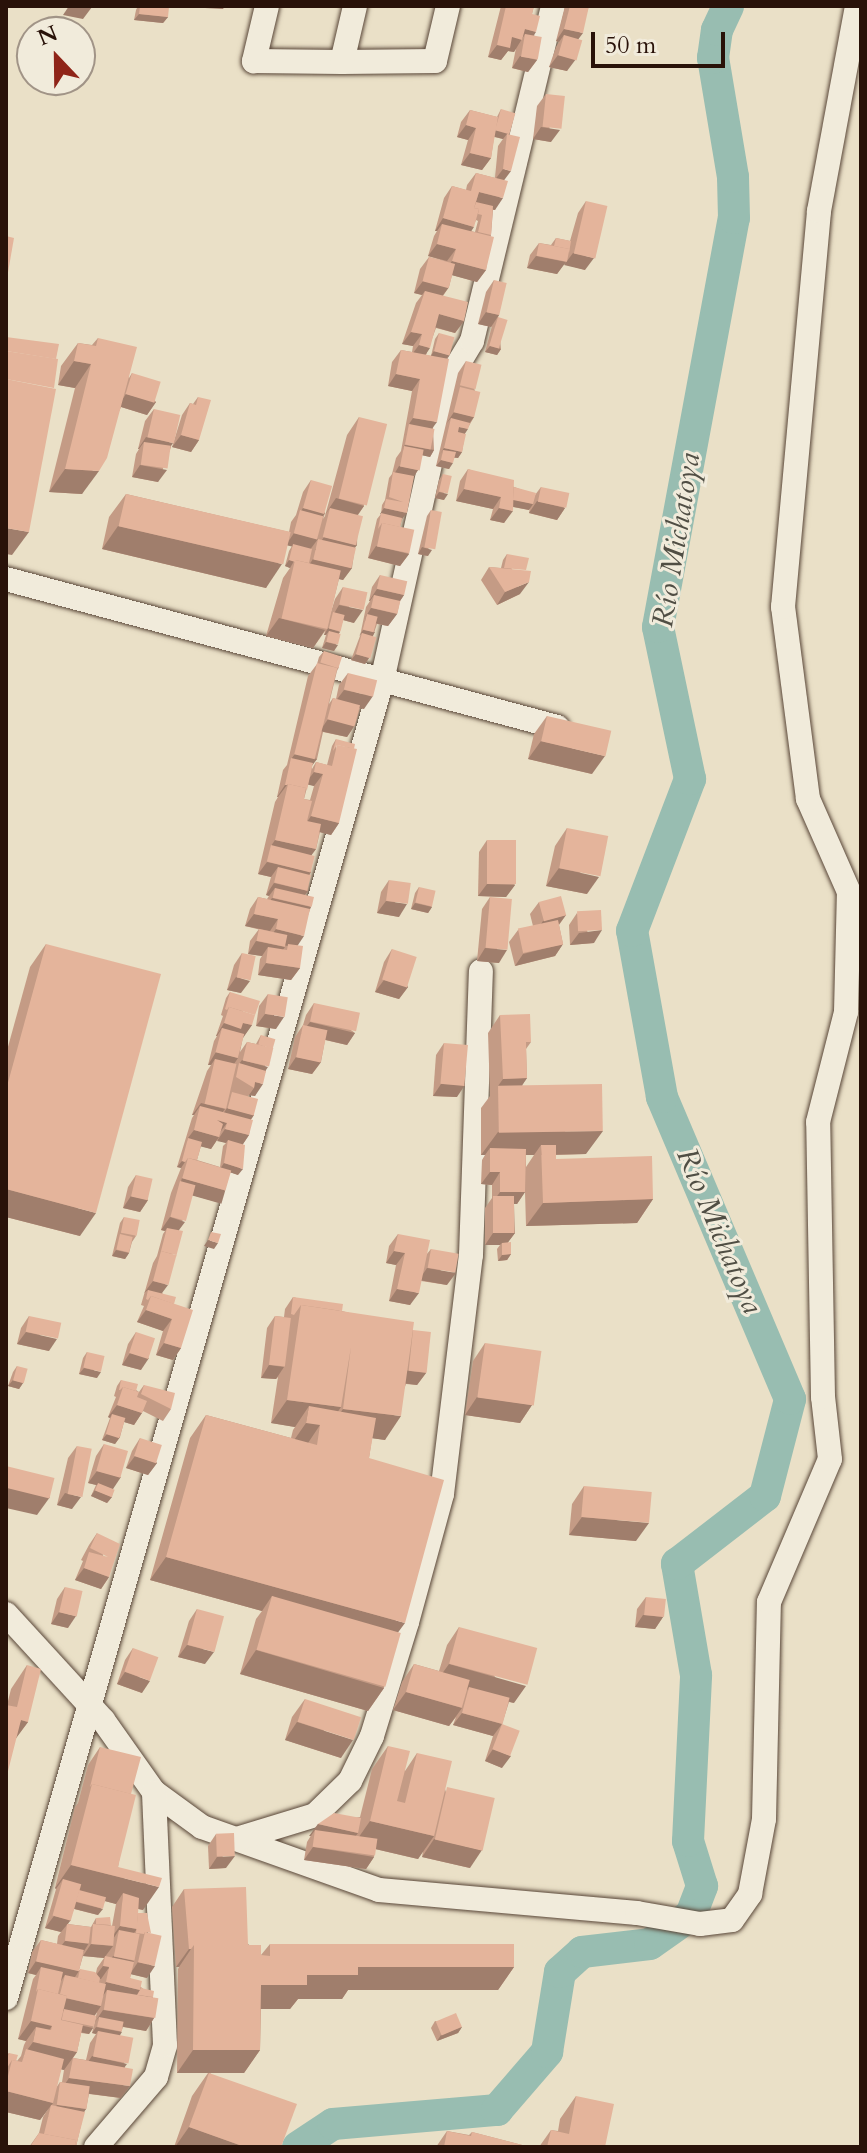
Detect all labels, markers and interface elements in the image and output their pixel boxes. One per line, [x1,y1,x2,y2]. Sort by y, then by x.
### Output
north arrow [16,16,96,96]
scale bar [595,16,729,66]
text: N [33,18,62,53]
text: 50 m [605,29,656,62]
water label: Río Michatoya [645,450,709,630]
water label: Río Michatoya [668,1143,770,1319]

